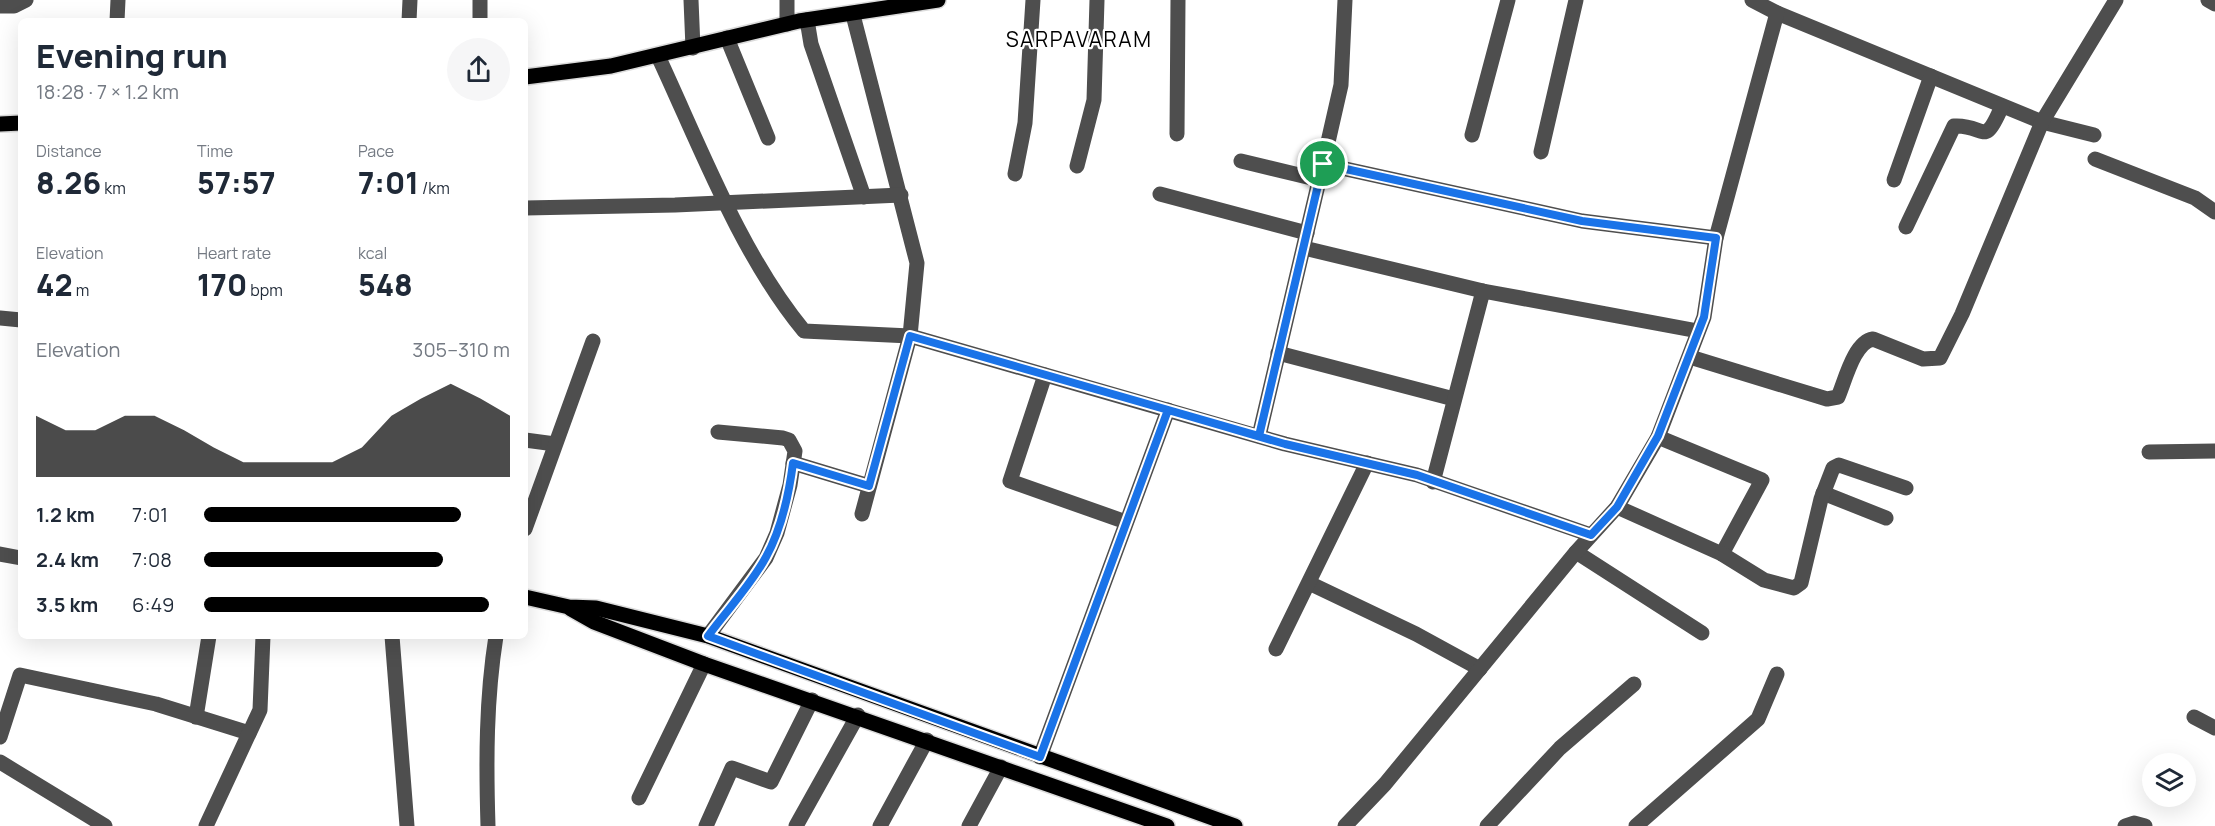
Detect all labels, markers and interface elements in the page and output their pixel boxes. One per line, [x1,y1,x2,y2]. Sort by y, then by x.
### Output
district label: SARPAVARAM [1006,25,1152,53]
text: Evening run [36,33,228,78]
button: share [447,38,510,101]
text: 18:28 · 7 × 1.2 km [36,78,179,105]
pin [1297,138,1348,189]
text: Distance [36,140,102,162]
text: Time [197,140,233,162]
text: Pace [358,140,394,162]
icon: arrive [1306,147,1339,180]
text: 8.26 [36,162,101,203]
text: 57:57 [197,162,276,203]
text: 7:01 [358,162,419,203]
text: km [101,177,126,199]
text: /km [419,177,450,199]
text: Elevation [36,242,104,264]
text: Heart rate [197,242,271,264]
text: kcal [358,242,387,264]
text: 42 [36,264,73,305]
text: 170 [197,264,247,305]
text: 548 [358,264,413,305]
text: m [73,279,89,301]
text: bpm [247,279,283,301]
text: Elevation [36,336,120,363]
text: 305–310 m [412,336,510,363]
text: 1.2 km [36,501,95,528]
text: 7:01 [132,501,168,528]
text: 2.4 km [36,546,99,573]
text: 7:08 [132,546,172,573]
text: 3.5 km [36,591,98,618]
text: 6:49 [132,591,174,618]
map controls [2142,753,2196,807]
button: layers [2142,753,2196,807]

